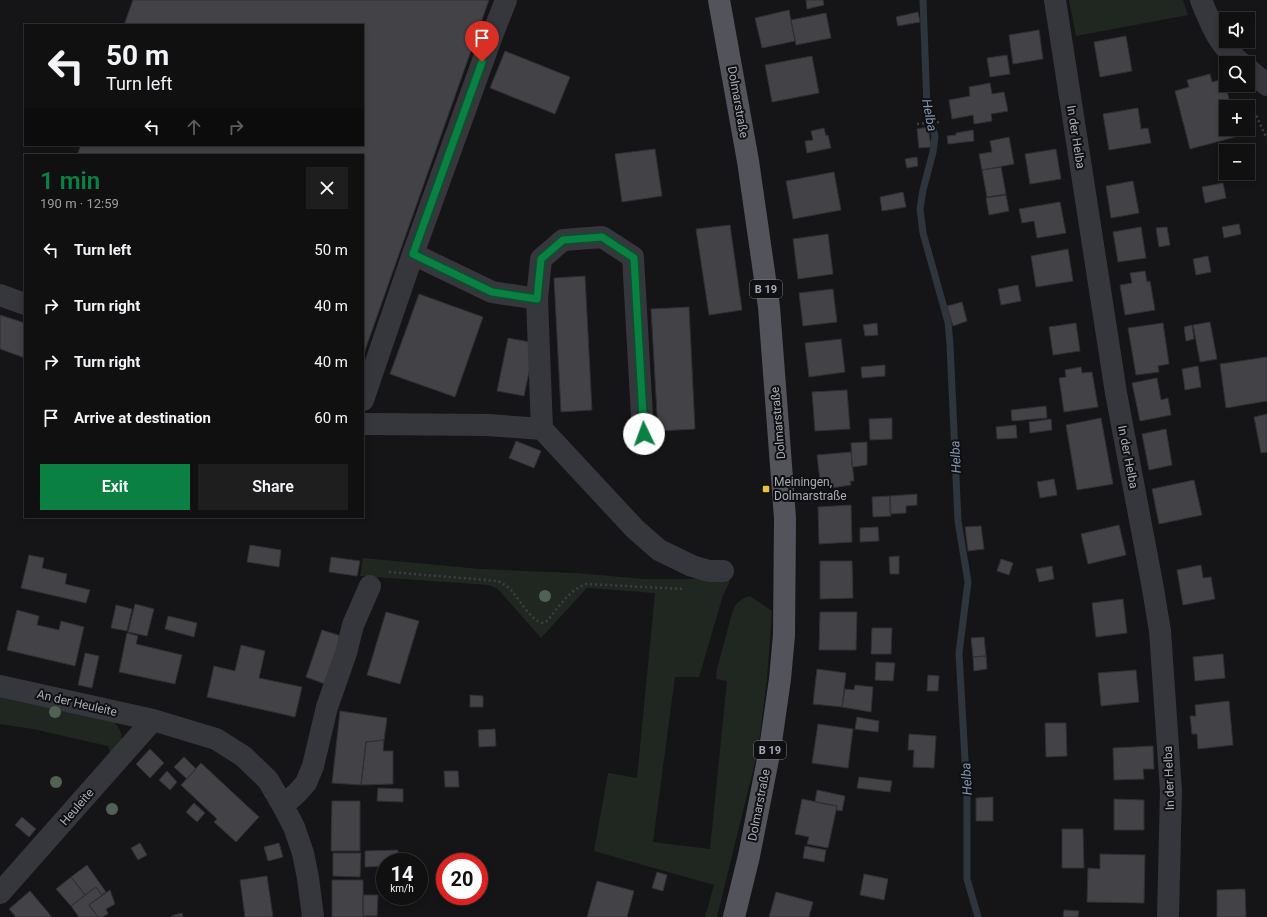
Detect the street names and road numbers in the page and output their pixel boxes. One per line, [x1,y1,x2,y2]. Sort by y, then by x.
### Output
street label: Dolmarstraße [725,65,751,139]
street label: In der Helba [1064,104,1088,170]
road number: B 19 [750,280,782,298]
street label: Dolmarstraße [768,386,788,460]
street label: In der Helba [1115,424,1141,490]
street label: An der Heuleite [36,687,118,719]
road number: B 19 [754,741,786,759]
street label: In der Helba [1161,746,1177,810]
street label: Dolmarstraße [745,768,773,842]
street label: Heuleite [57,786,97,828]

